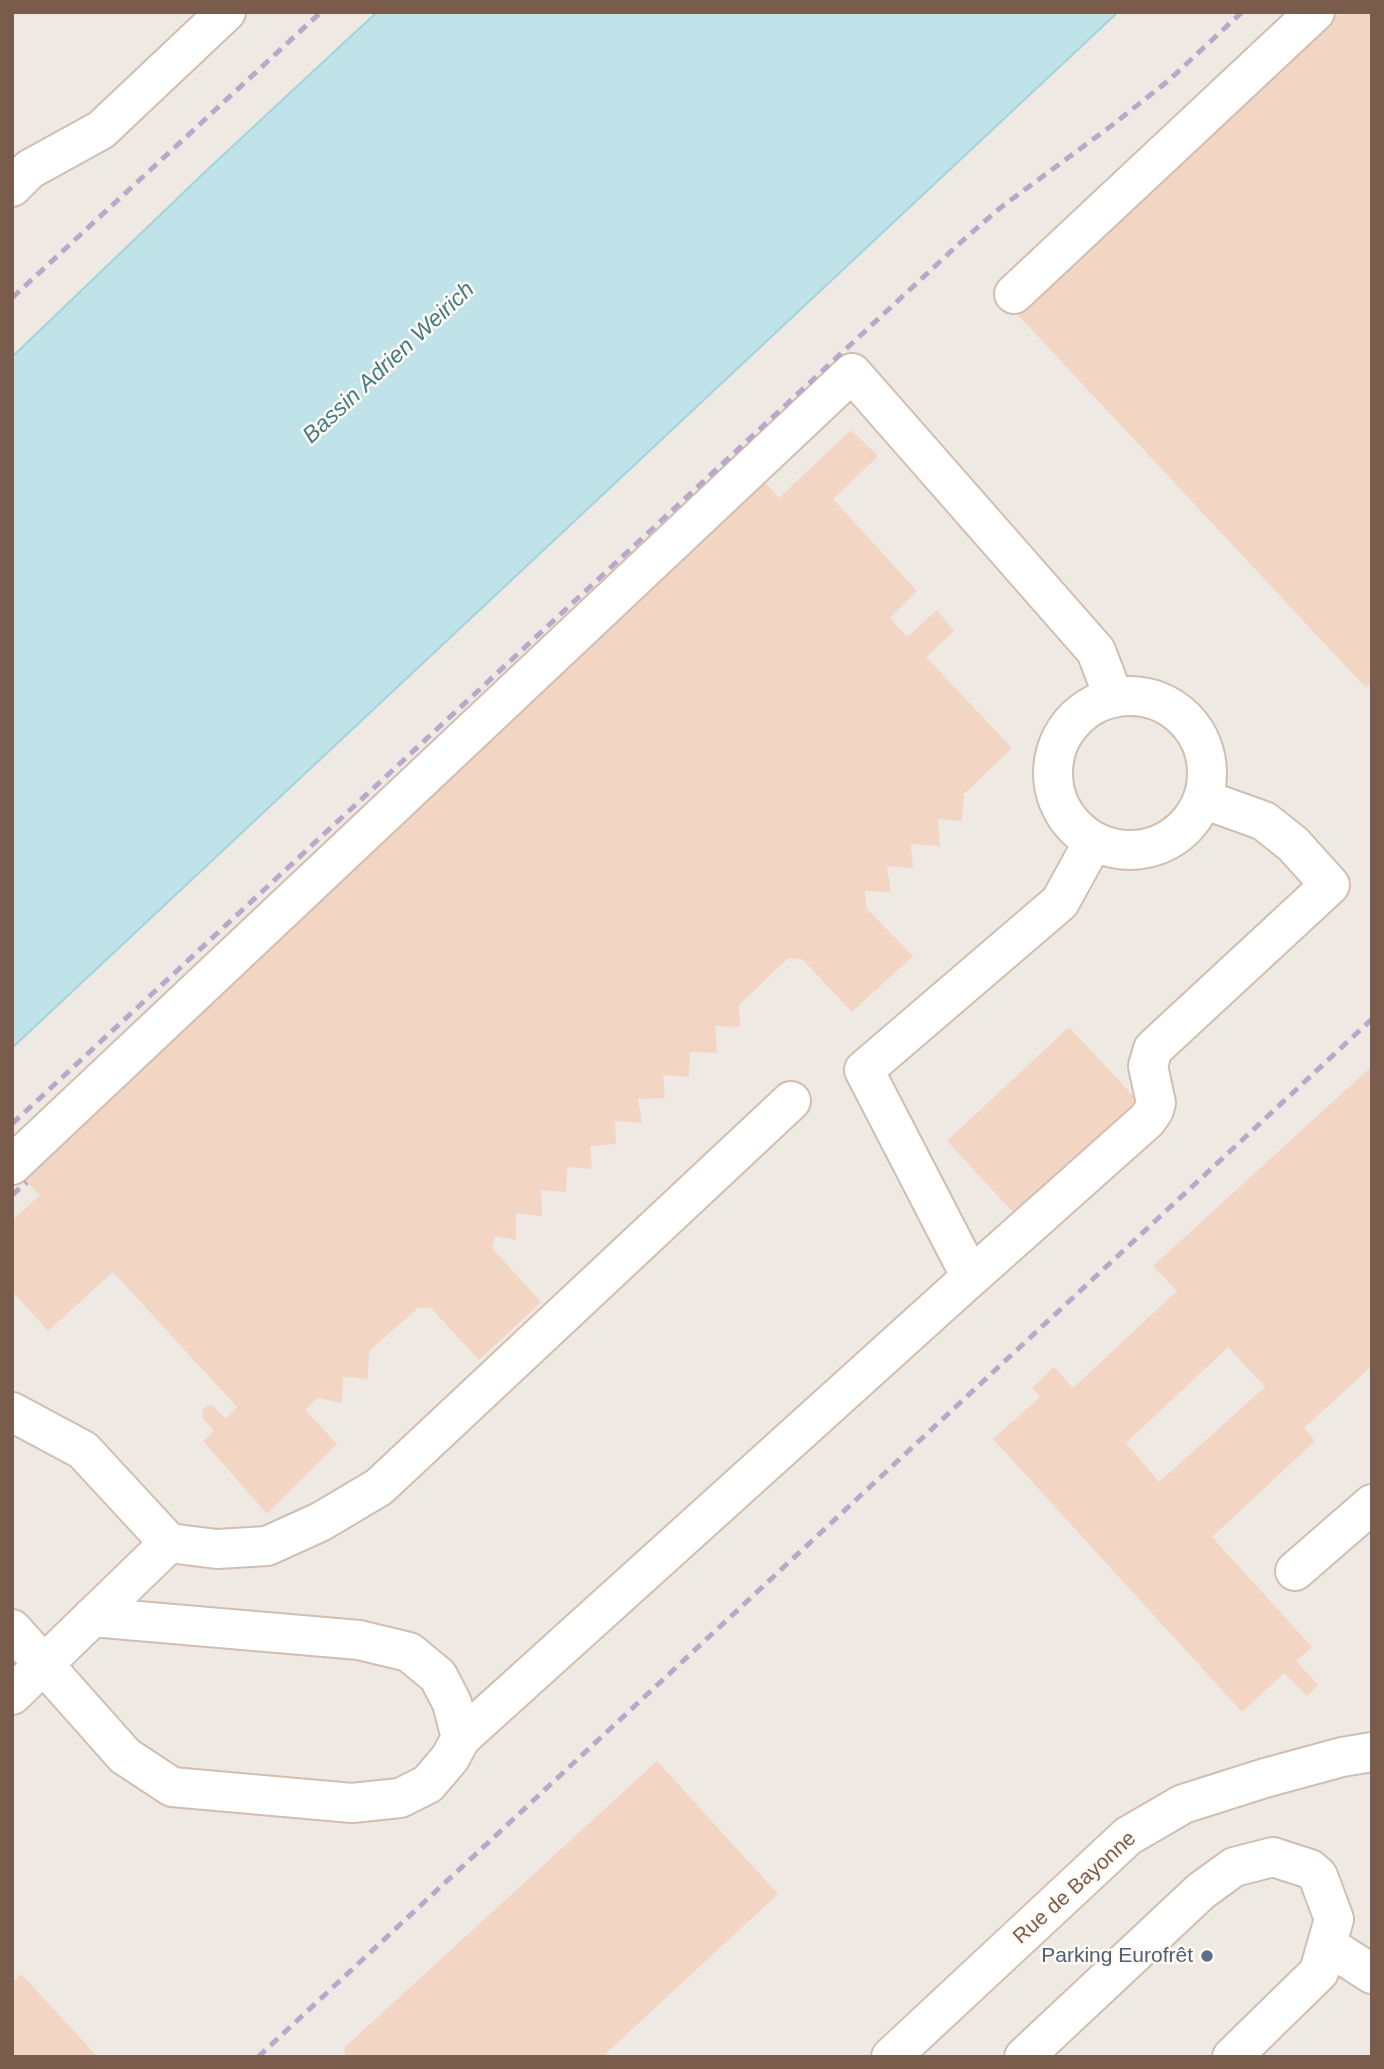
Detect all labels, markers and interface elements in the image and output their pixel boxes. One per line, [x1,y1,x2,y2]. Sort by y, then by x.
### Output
water label: Bassin Adrien Weirich [297,276,481,450]
street label: Rue de Bayonne [1008,1826,1142,1950]
place label: Parking Eurofrêt [1041,1943,1193,1969]
marker: Parking Eurofrêt [1199,1948,1215,1964]

